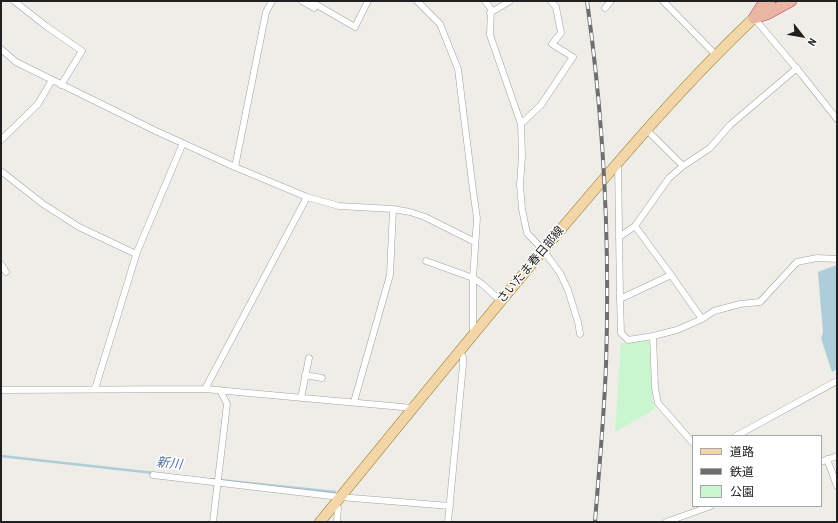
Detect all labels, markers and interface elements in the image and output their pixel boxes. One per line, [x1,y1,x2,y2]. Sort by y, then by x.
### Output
north arrow [782,16,822,56]
text: N [805,36,820,49]
street label: さいたま春日部線 [495,224,567,306]
legend [692,435,822,507]
text: 道路 [730,444,754,460]
water label: 新川 [155,455,183,473]
text: 鉄道 [730,464,754,480]
text: 公園 [730,484,754,500]

